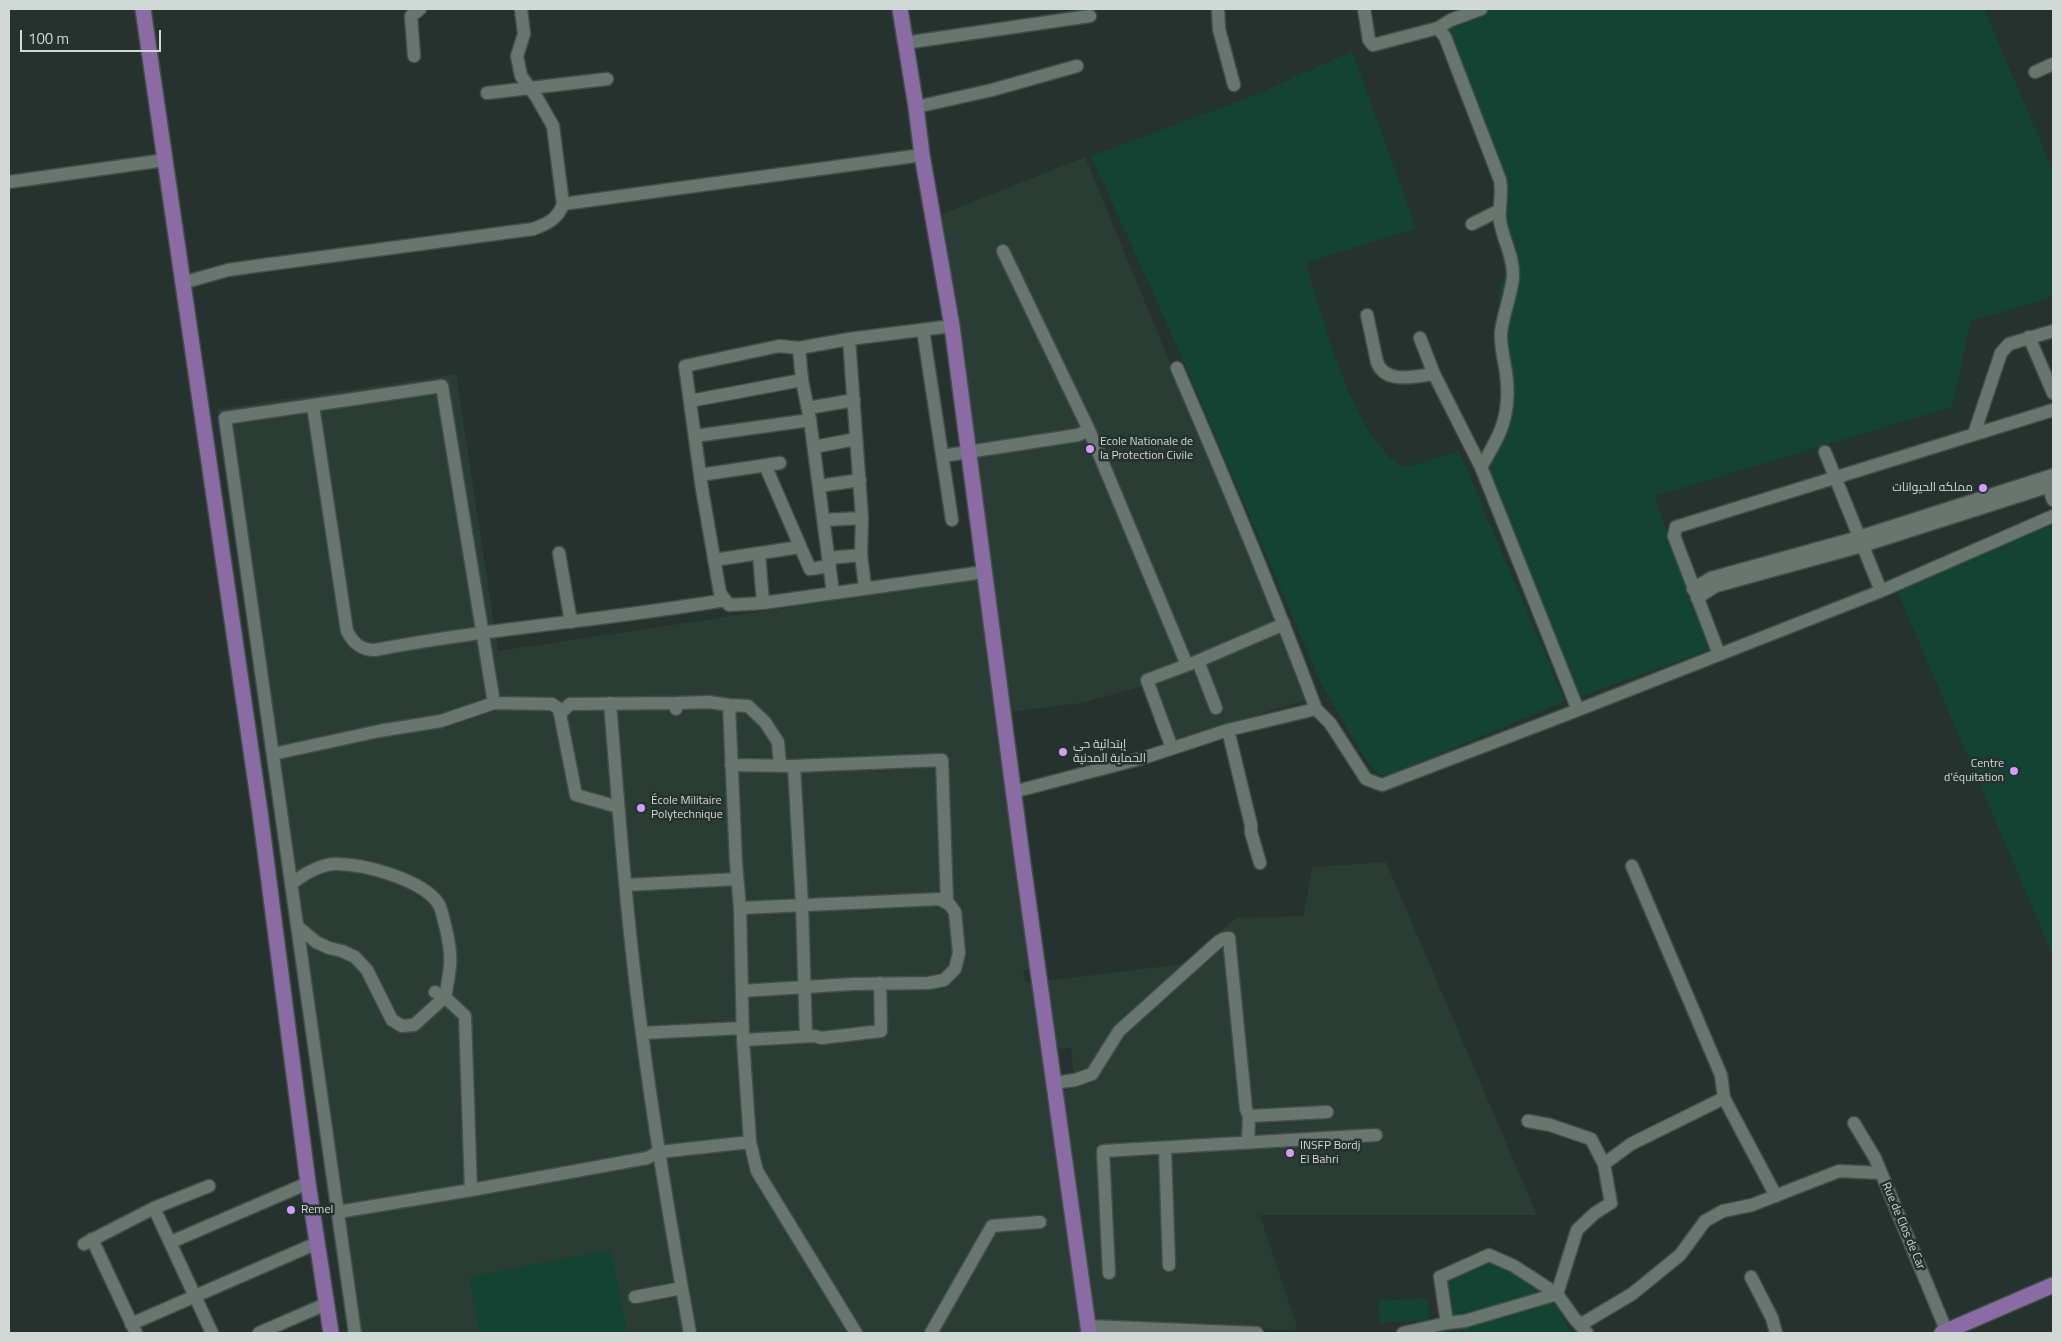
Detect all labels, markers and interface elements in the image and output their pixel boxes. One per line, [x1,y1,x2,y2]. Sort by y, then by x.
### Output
scale bar [22,20,164,52]
text: 100 m [28,27,69,50]
place label: Ecole Nationale de la Protection Civile [1100,435,1193,463]
marker: Ecole Nationale de la Protection Civile [1084,443,1096,455]
place label: مملكه الحيوانات [1892,481,1973,495]
marker: مملكه الحيوانات [1977,482,1989,494]
place label: إبتدائية حي الحماية المدنية [1073,738,1146,766]
marker: إبتدائية حي الحماية المدنية [1057,746,1069,758]
place label: Centre d'équitation [1944,757,2004,785]
marker: Centre d'équitation [2008,765,2020,777]
place label: École Militaire Polytechnique [651,794,723,822]
marker: École Militaire Polytechnique [635,802,647,814]
place label: INSFP Bordj El Bahri [1300,1139,1360,1167]
marker: INSFP Bordj El Bahri [1284,1147,1296,1159]
street label: Rue de Clos de Car [1878,1180,1928,1272]
place label: Remel [301,1203,333,1217]
marker: Remel [285,1204,297,1216]

